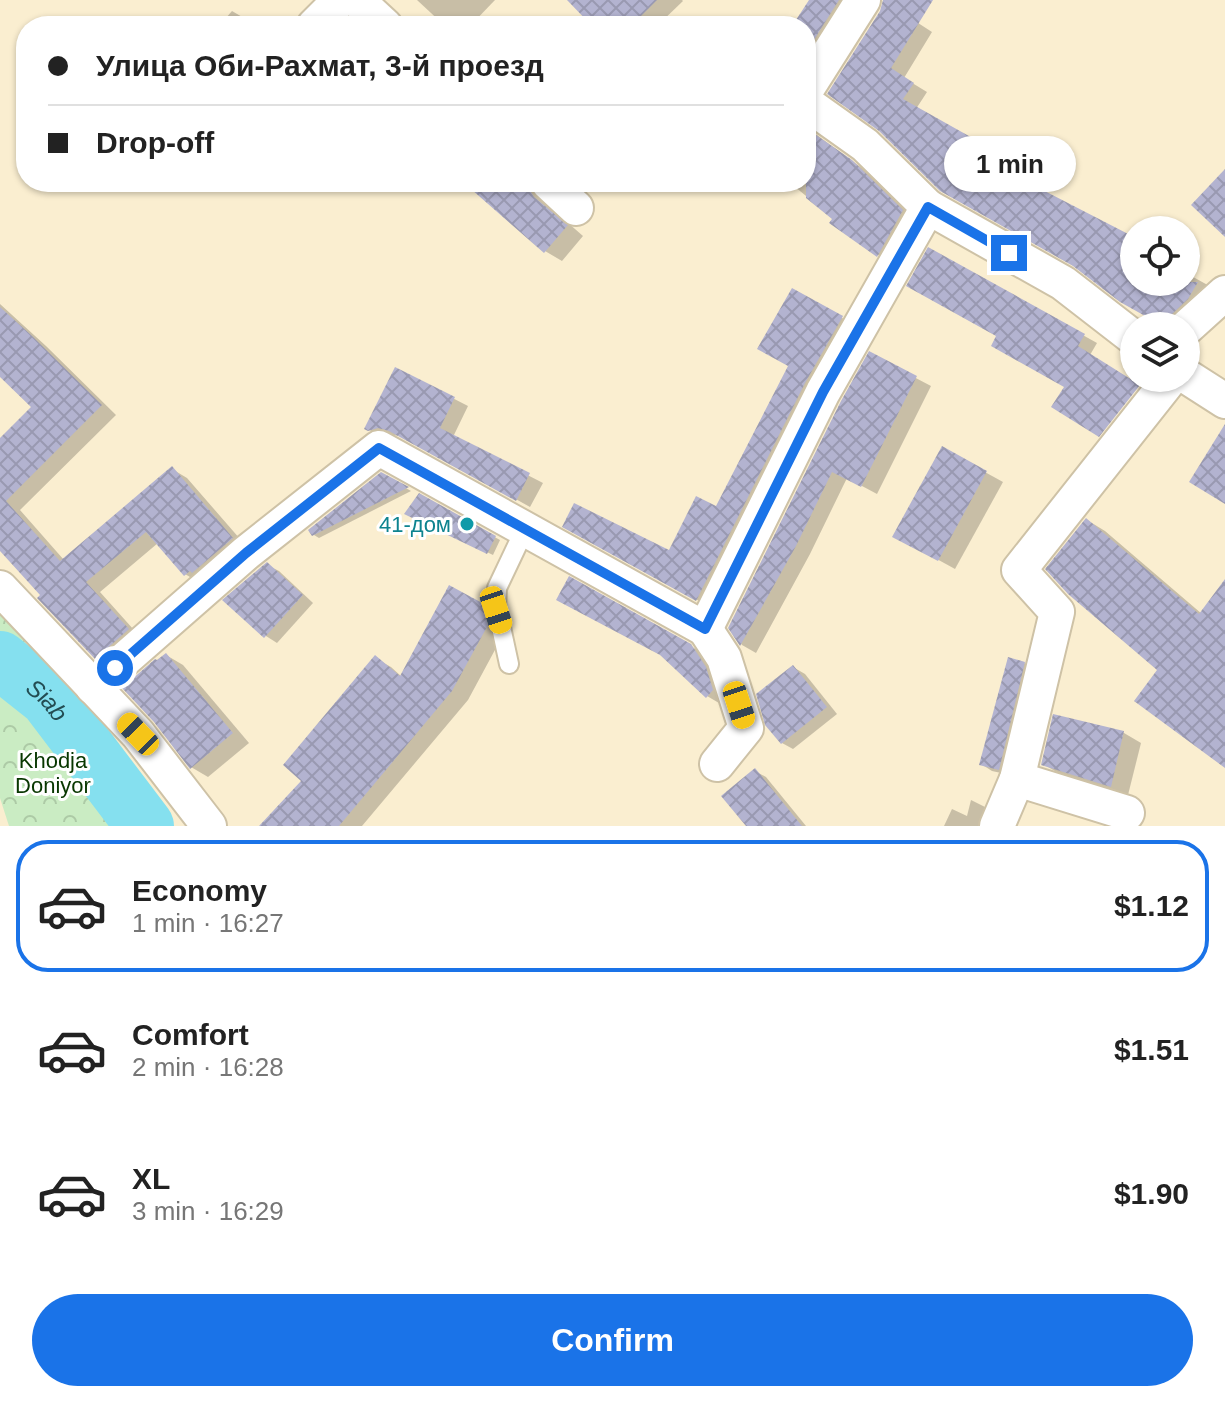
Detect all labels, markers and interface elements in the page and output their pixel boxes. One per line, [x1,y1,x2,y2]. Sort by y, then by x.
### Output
text: Улица Оби-Рахмат, 3-й проезд [96,49,544,82]
text: Drop-off [96,126,214,159]
callout: 1 min [943,137,1075,193]
text: 1 min [976,149,1044,179]
map controls [1120,216,1200,392]
button: locate [1120,216,1200,296]
route end [991,235,1027,271]
button: layers [1120,312,1200,392]
place label: 41-дом [379,512,451,537]
marker: 41-дом [458,515,476,533]
car [477,583,515,637]
route start [97,650,133,686]
water label: Siab [21,673,74,726]
car [720,678,758,732]
car [113,708,163,760]
park label: Khodja Doniyor [15,748,91,798]
icon: car [36,870,108,942]
text: Economy [132,874,267,907]
text: $1.12 [1114,889,1189,922]
text: 1 min · 16:27 [132,908,284,938]
icon: car [36,1014,108,1086]
text: Comfort [132,1018,249,1051]
text: $1.51 [1114,1033,1189,1066]
text: 2 min · 16:28 [132,1052,284,1082]
icon: car [36,1158,108,1230]
text: XL [132,1162,170,1195]
text: $1.90 [1114,1177,1189,1210]
text: 3 min · 16:29 [132,1196,284,1226]
button: Confirm [32,1294,1193,1386]

